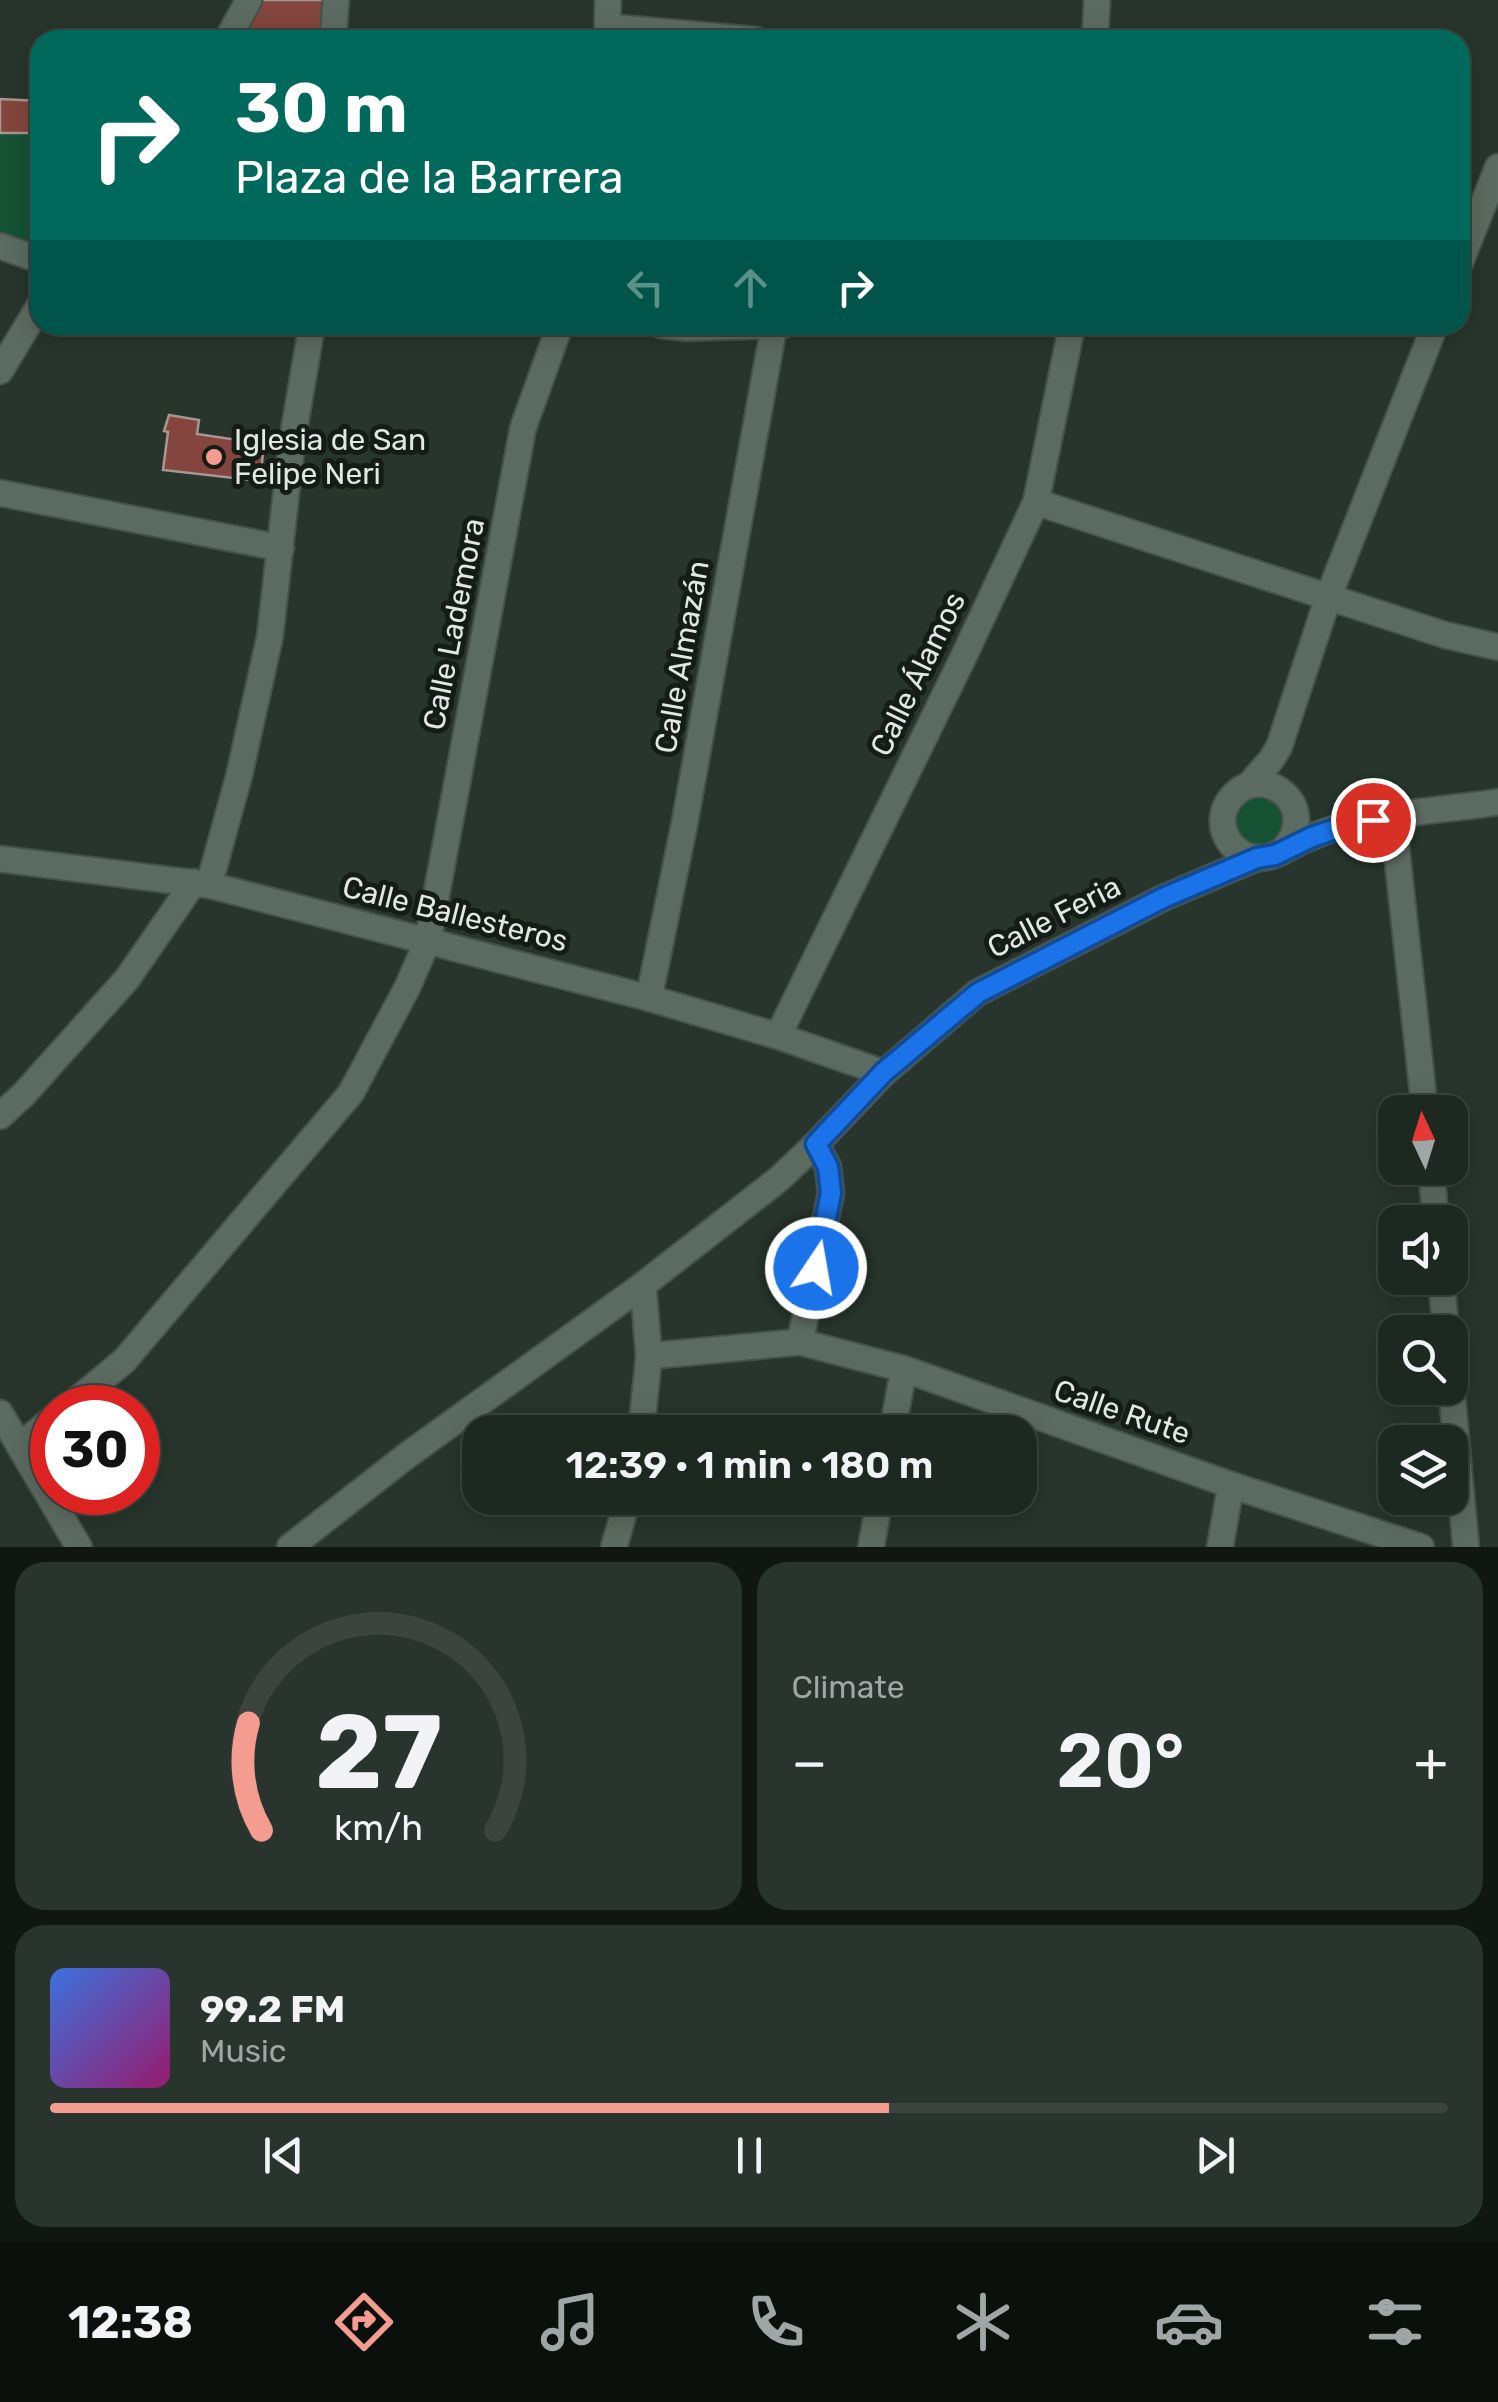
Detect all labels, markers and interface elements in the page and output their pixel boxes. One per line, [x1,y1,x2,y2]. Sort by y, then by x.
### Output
text: 30 m [235,67,408,150]
icon: right [70,70,200,200]
text: Plaza de la Barrera [235,151,624,204]
icon: left [618,260,673,315]
icon: ahead [723,260,778,315]
icon: right [828,260,883,315]
place label: Iglesia de San Felipe Neri [234,422,426,492]
marker: Iglesia de San Felipe Neri [203,446,225,468]
street label: Calle Lademora [416,515,492,733]
street label: Calle Almazán [647,558,717,756]
street label: Calle Álamos [863,586,973,762]
pin [1331,778,1416,863]
icon: arrive [1346,793,1401,848]
street label: Calle Feria [981,868,1127,966]
street label: Calle Ballesteros [339,869,571,959]
north arrow [1378,1095,1468,1185]
map controls [1378,1095,1468,1515]
button: sound [1378,1205,1468,1295]
position arrow [764,1216,868,1320]
button: search [1378,1315,1468,1405]
street label: Calle Rute [1049,1372,1195,1452]
speed limit sign: 30 [30,1385,160,1515]
button: layers [1378,1425,1468,1515]
text: 12:39 · 1 min · 180 m [566,1442,933,1488]
text: Climate [792,1668,905,1706]
text: 27 [315,1691,442,1814]
text: 20° [1056,1717,1185,1806]
text: − [792,1730,827,1795]
text: + [1414,1730,1448,1795]
text: km/h [334,1807,423,1849]
text: 99.2 FM [200,1986,345,2032]
text: Music [200,2032,286,2070]
icon: previous [256,2128,311,2183]
icon: pause [722,2128,777,2183]
icon: next [1188,2128,1243,2183]
icon: directions [329,2287,399,2357]
icon: music [535,2287,605,2357]
icon: phone [741,2287,811,2357]
icon: climate [948,2287,1018,2357]
icon: car [1154,2287,1224,2357]
icon: filters [1360,2287,1430,2357]
text: 12:38 [68,2296,193,2349]

